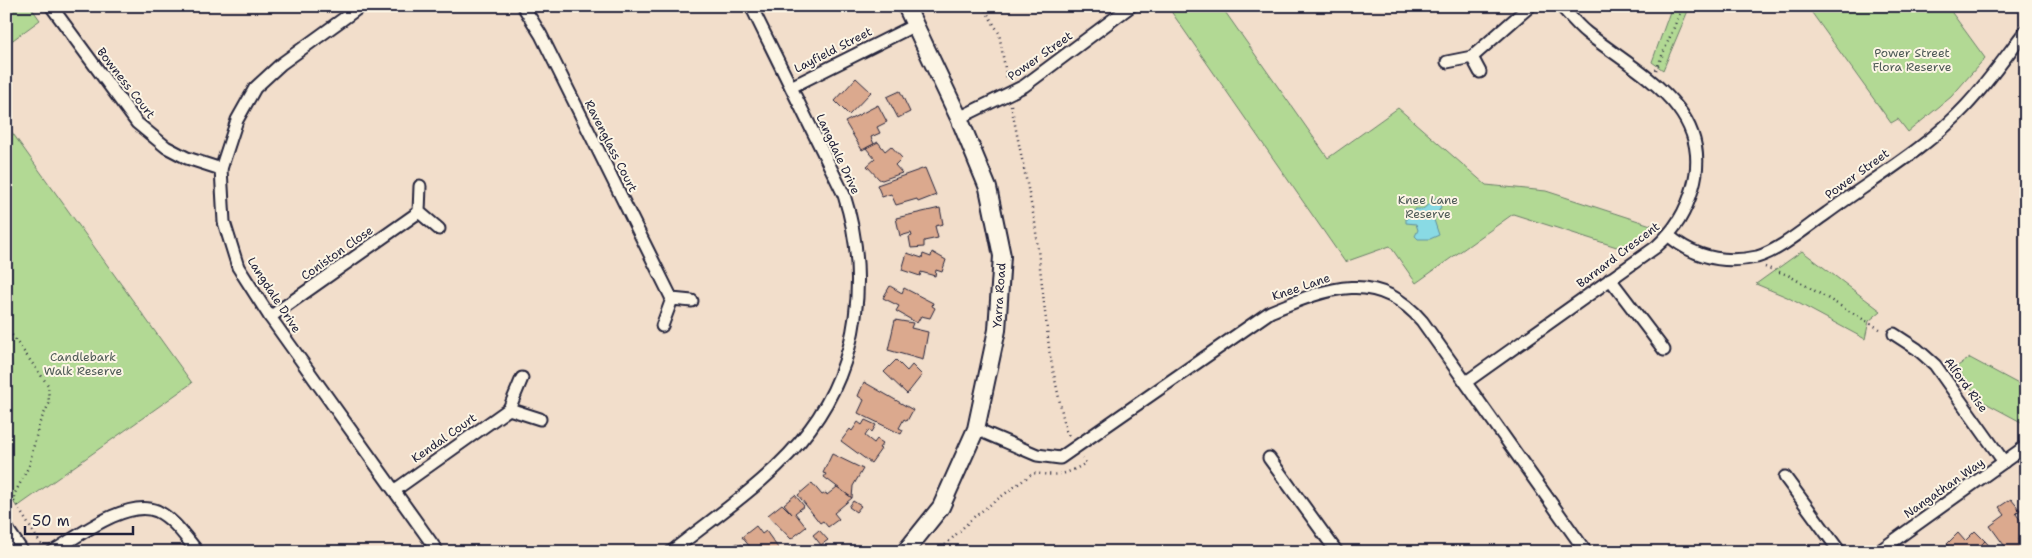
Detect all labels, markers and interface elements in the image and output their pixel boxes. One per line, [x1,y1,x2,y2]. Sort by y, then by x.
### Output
street label: Layfield Street [791,23,875,77]
street label: Power Street [1004,28,1076,84]
street label: Bowness Court [93,44,159,122]
park label: Power Street Flora Reserve [1872,45,1952,75]
street label: Ravenglass Court [581,97,641,195]
street label: Langdale Drive [812,111,864,197]
street label: Power Street [1822,145,1892,203]
park label: Knee Lane Reserve [1398,192,1458,222]
street label: Barnard Crescent [1573,218,1663,292]
street label: Coniston Close [298,222,376,284]
street label: Langdale Drive [244,254,305,336]
street label: Yarra Road [989,262,1010,328]
street label: Knee Lane [1270,270,1332,304]
park label: Candlebark Walk Reserve [44,349,123,379]
street label: Alford Rise [1941,354,1991,416]
street label: Kendal Court [408,410,480,466]
street label: Nangathan Way [1901,454,1988,522]
scale bar [25,503,132,535]
text: 50 m [32,511,70,531]

